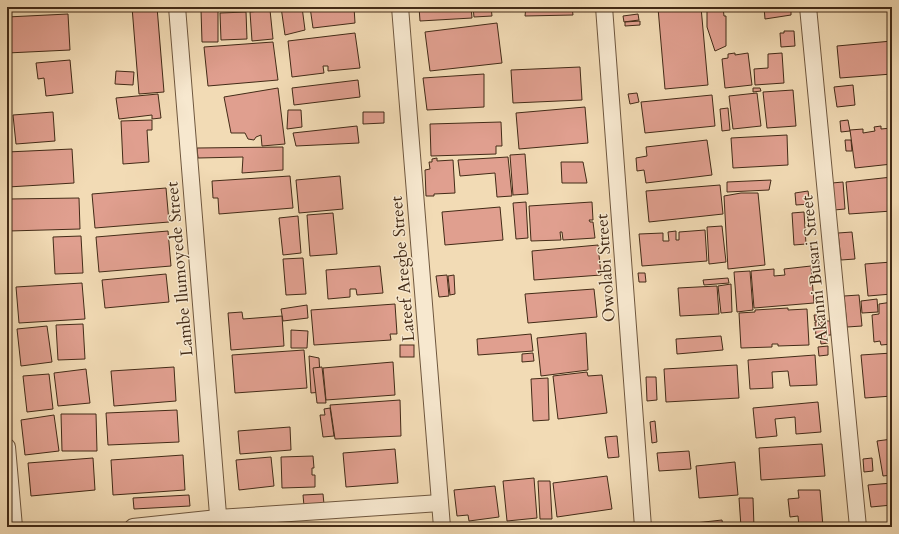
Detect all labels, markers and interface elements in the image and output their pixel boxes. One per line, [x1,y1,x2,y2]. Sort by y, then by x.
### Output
street label: Lambe Ilumoyede Street [160,180,199,357]
street label: Akanni Busari Street [795,194,834,344]
street label: Lateef Aregbe Street [385,195,420,343]
street label: Owolabi Street [590,212,621,323]

